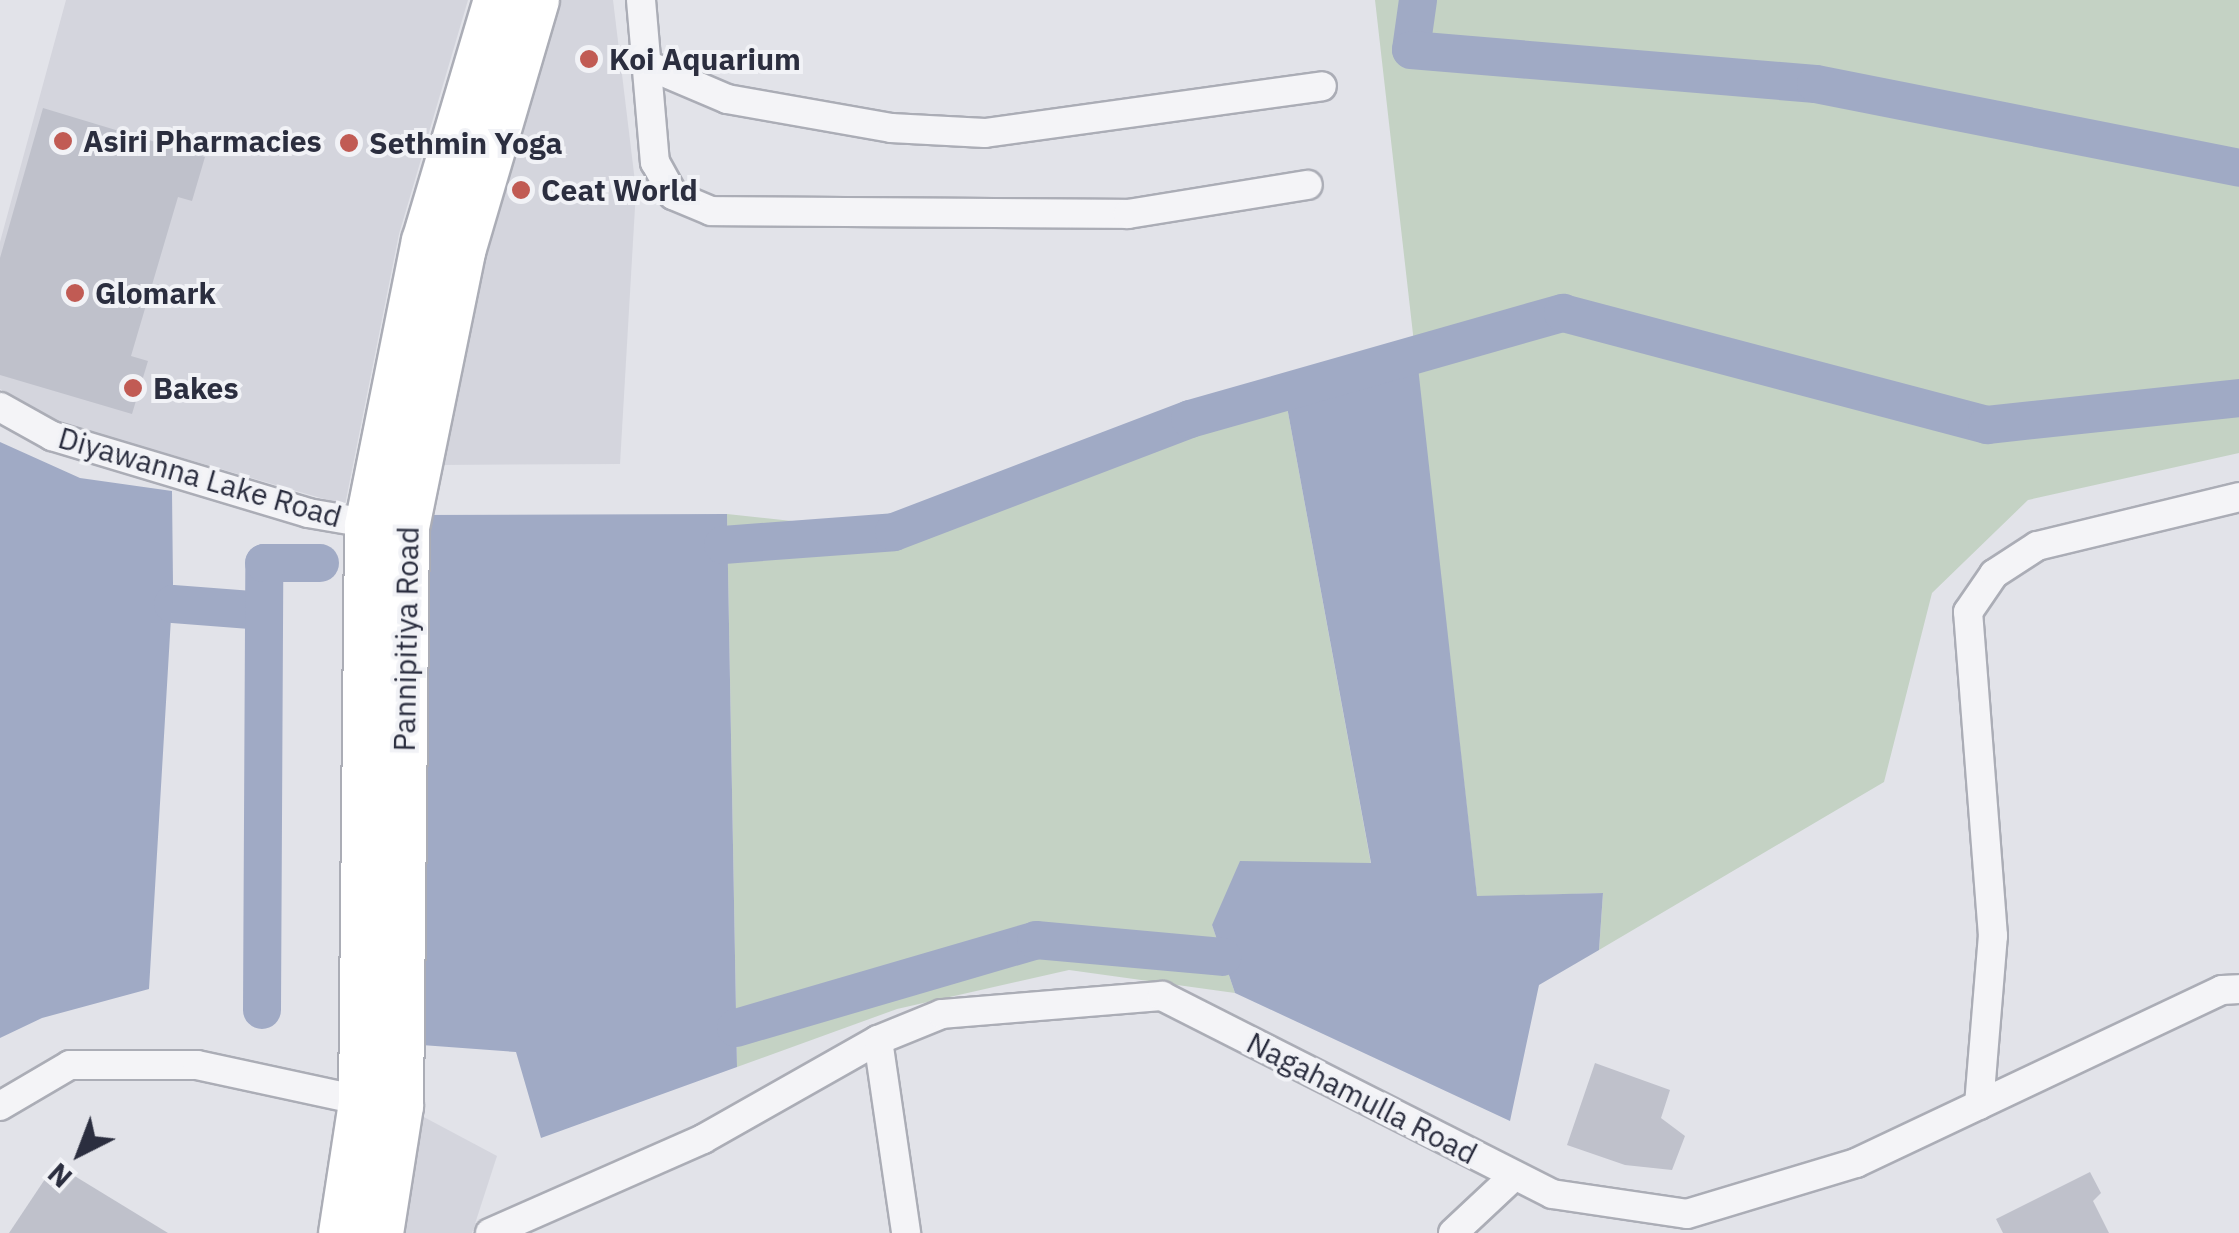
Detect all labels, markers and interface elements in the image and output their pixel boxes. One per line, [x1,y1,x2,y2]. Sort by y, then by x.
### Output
place label: Koi Aquarium [609,41,801,77]
marker: Koi Aquarium [578,48,600,70]
place label: Asiri Pharmacies [83,123,322,159]
place label: Sethmin Yoga [369,125,562,161]
marker: Asiri Pharmacies [52,130,74,152]
marker: Sethmin Yoga [338,132,360,154]
place label: Ceat World [541,172,698,208]
marker: Ceat World [510,179,532,201]
place label: Glomark [95,275,216,311]
marker: Glomark [64,282,86,304]
place label: Bakes [153,370,239,406]
marker: Bakes [122,377,144,399]
street label: Diyawanna Lake Road [54,419,346,535]
street label: Pannipitiya Road [386,526,426,752]
street label: Nagahamulla Road [1241,1024,1483,1172]
north arrow [30,1103,130,1203]
text: N [40,1155,80,1196]

